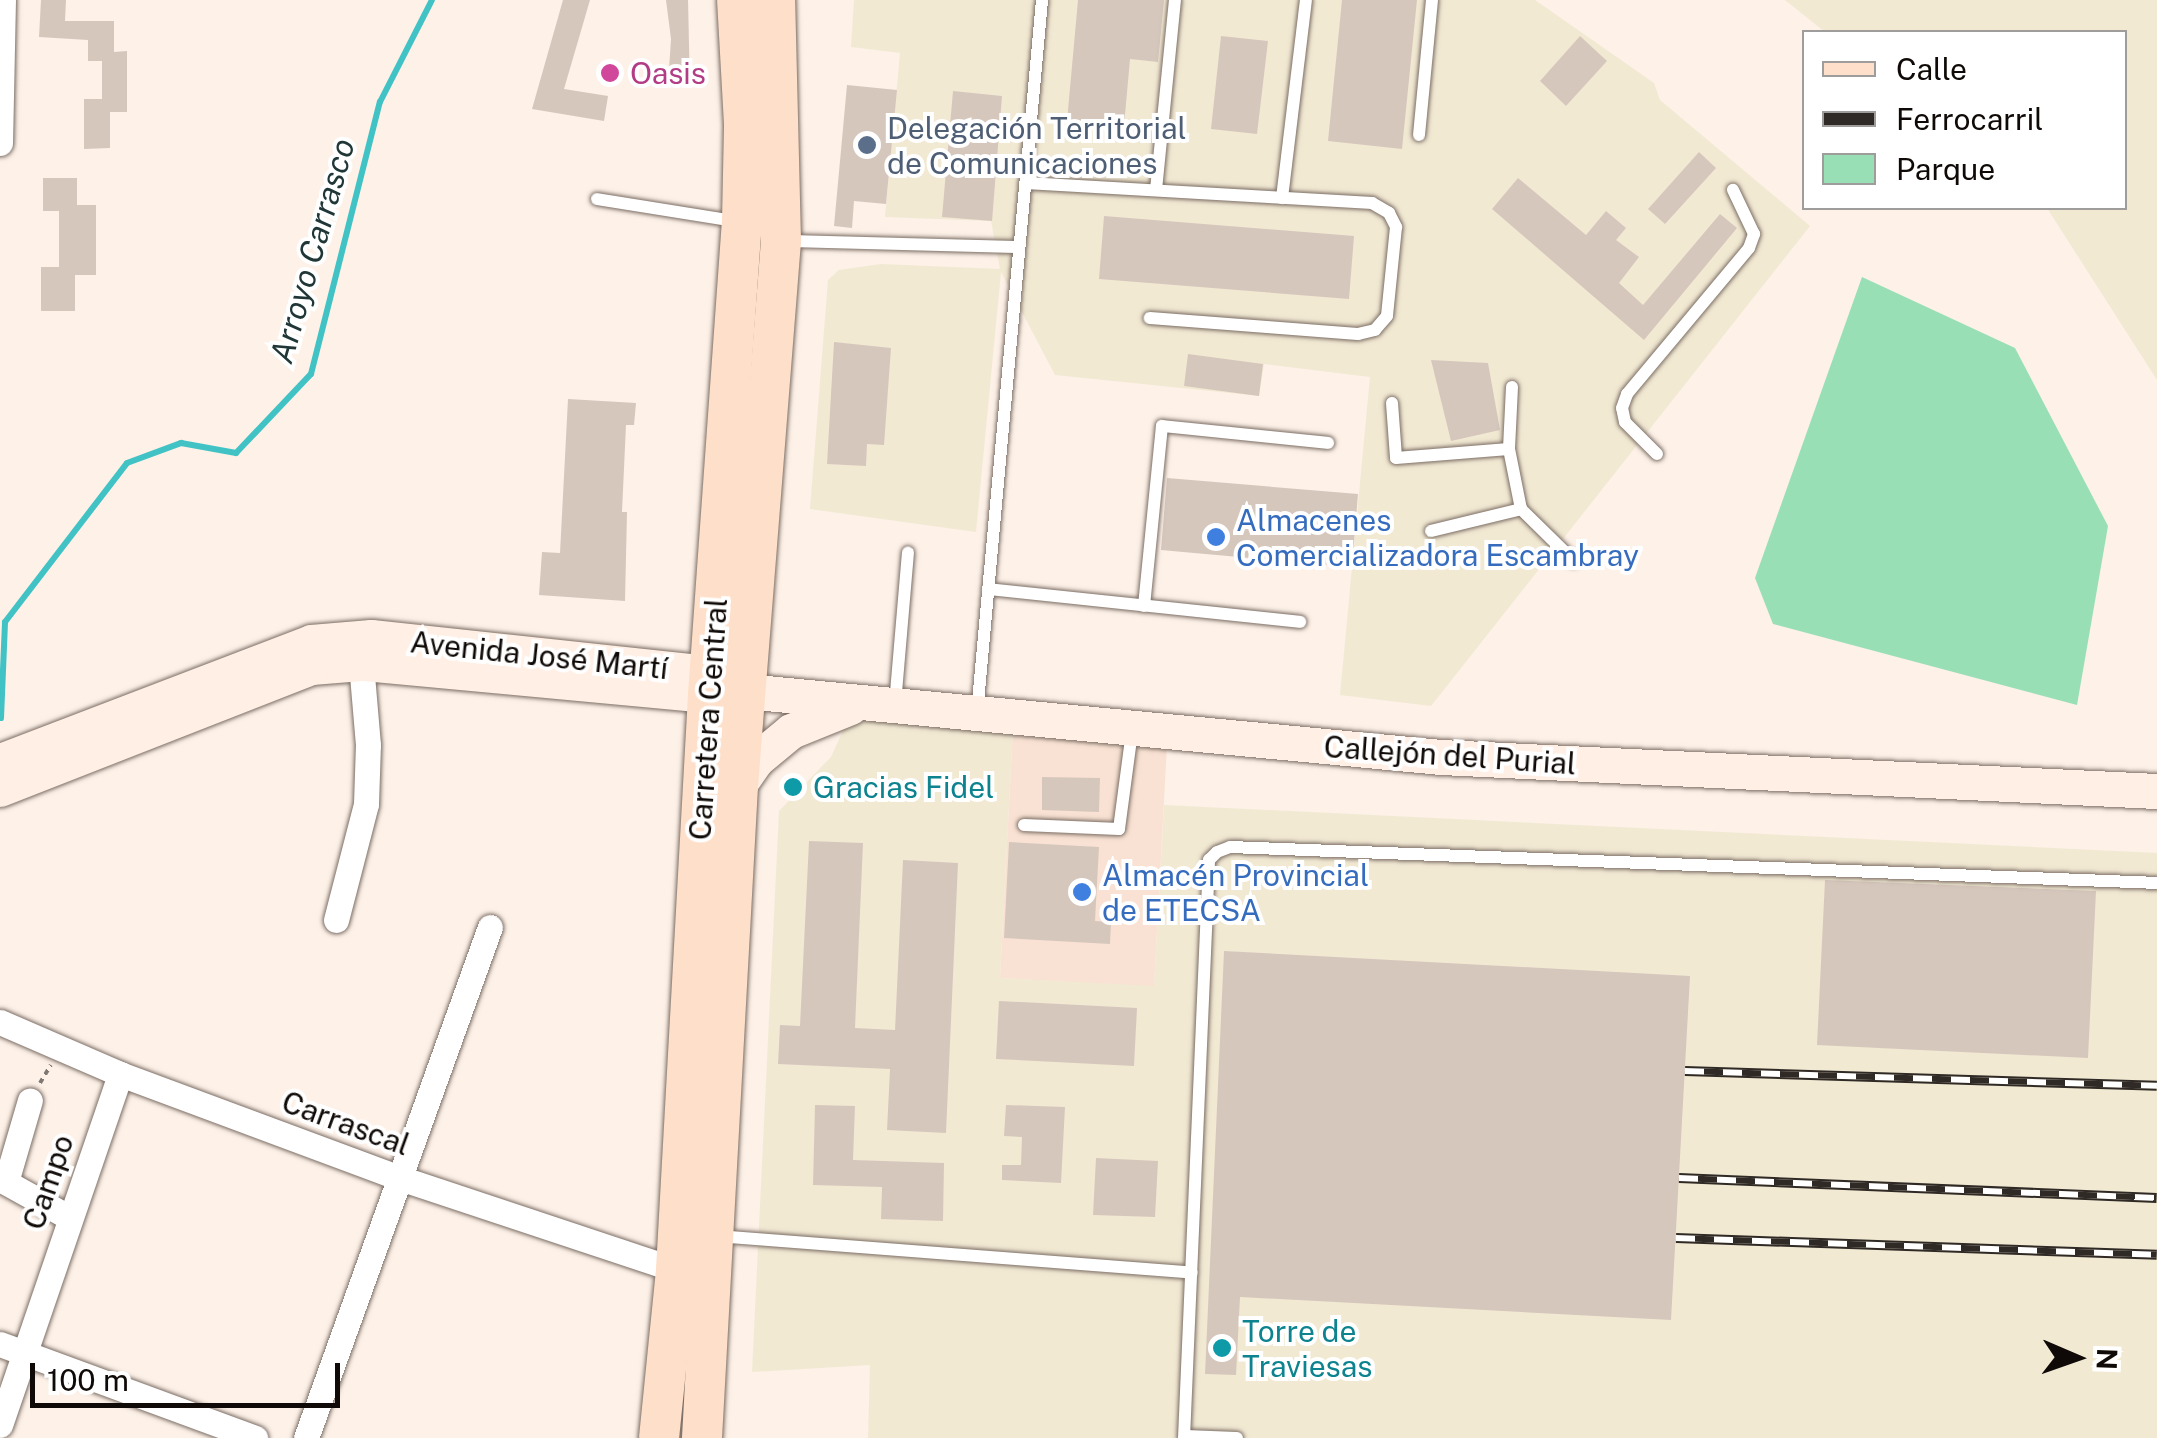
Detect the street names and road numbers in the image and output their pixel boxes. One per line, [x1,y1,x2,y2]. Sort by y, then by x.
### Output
street label: Carretera Central [682,597,734,841]
street label: Avenida José Martí [408,624,670,686]
street label: Callejón del Purial [1322,728,1578,782]
street label: Carrascal [277,1083,415,1163]
street label: Campo [15,1130,81,1234]

